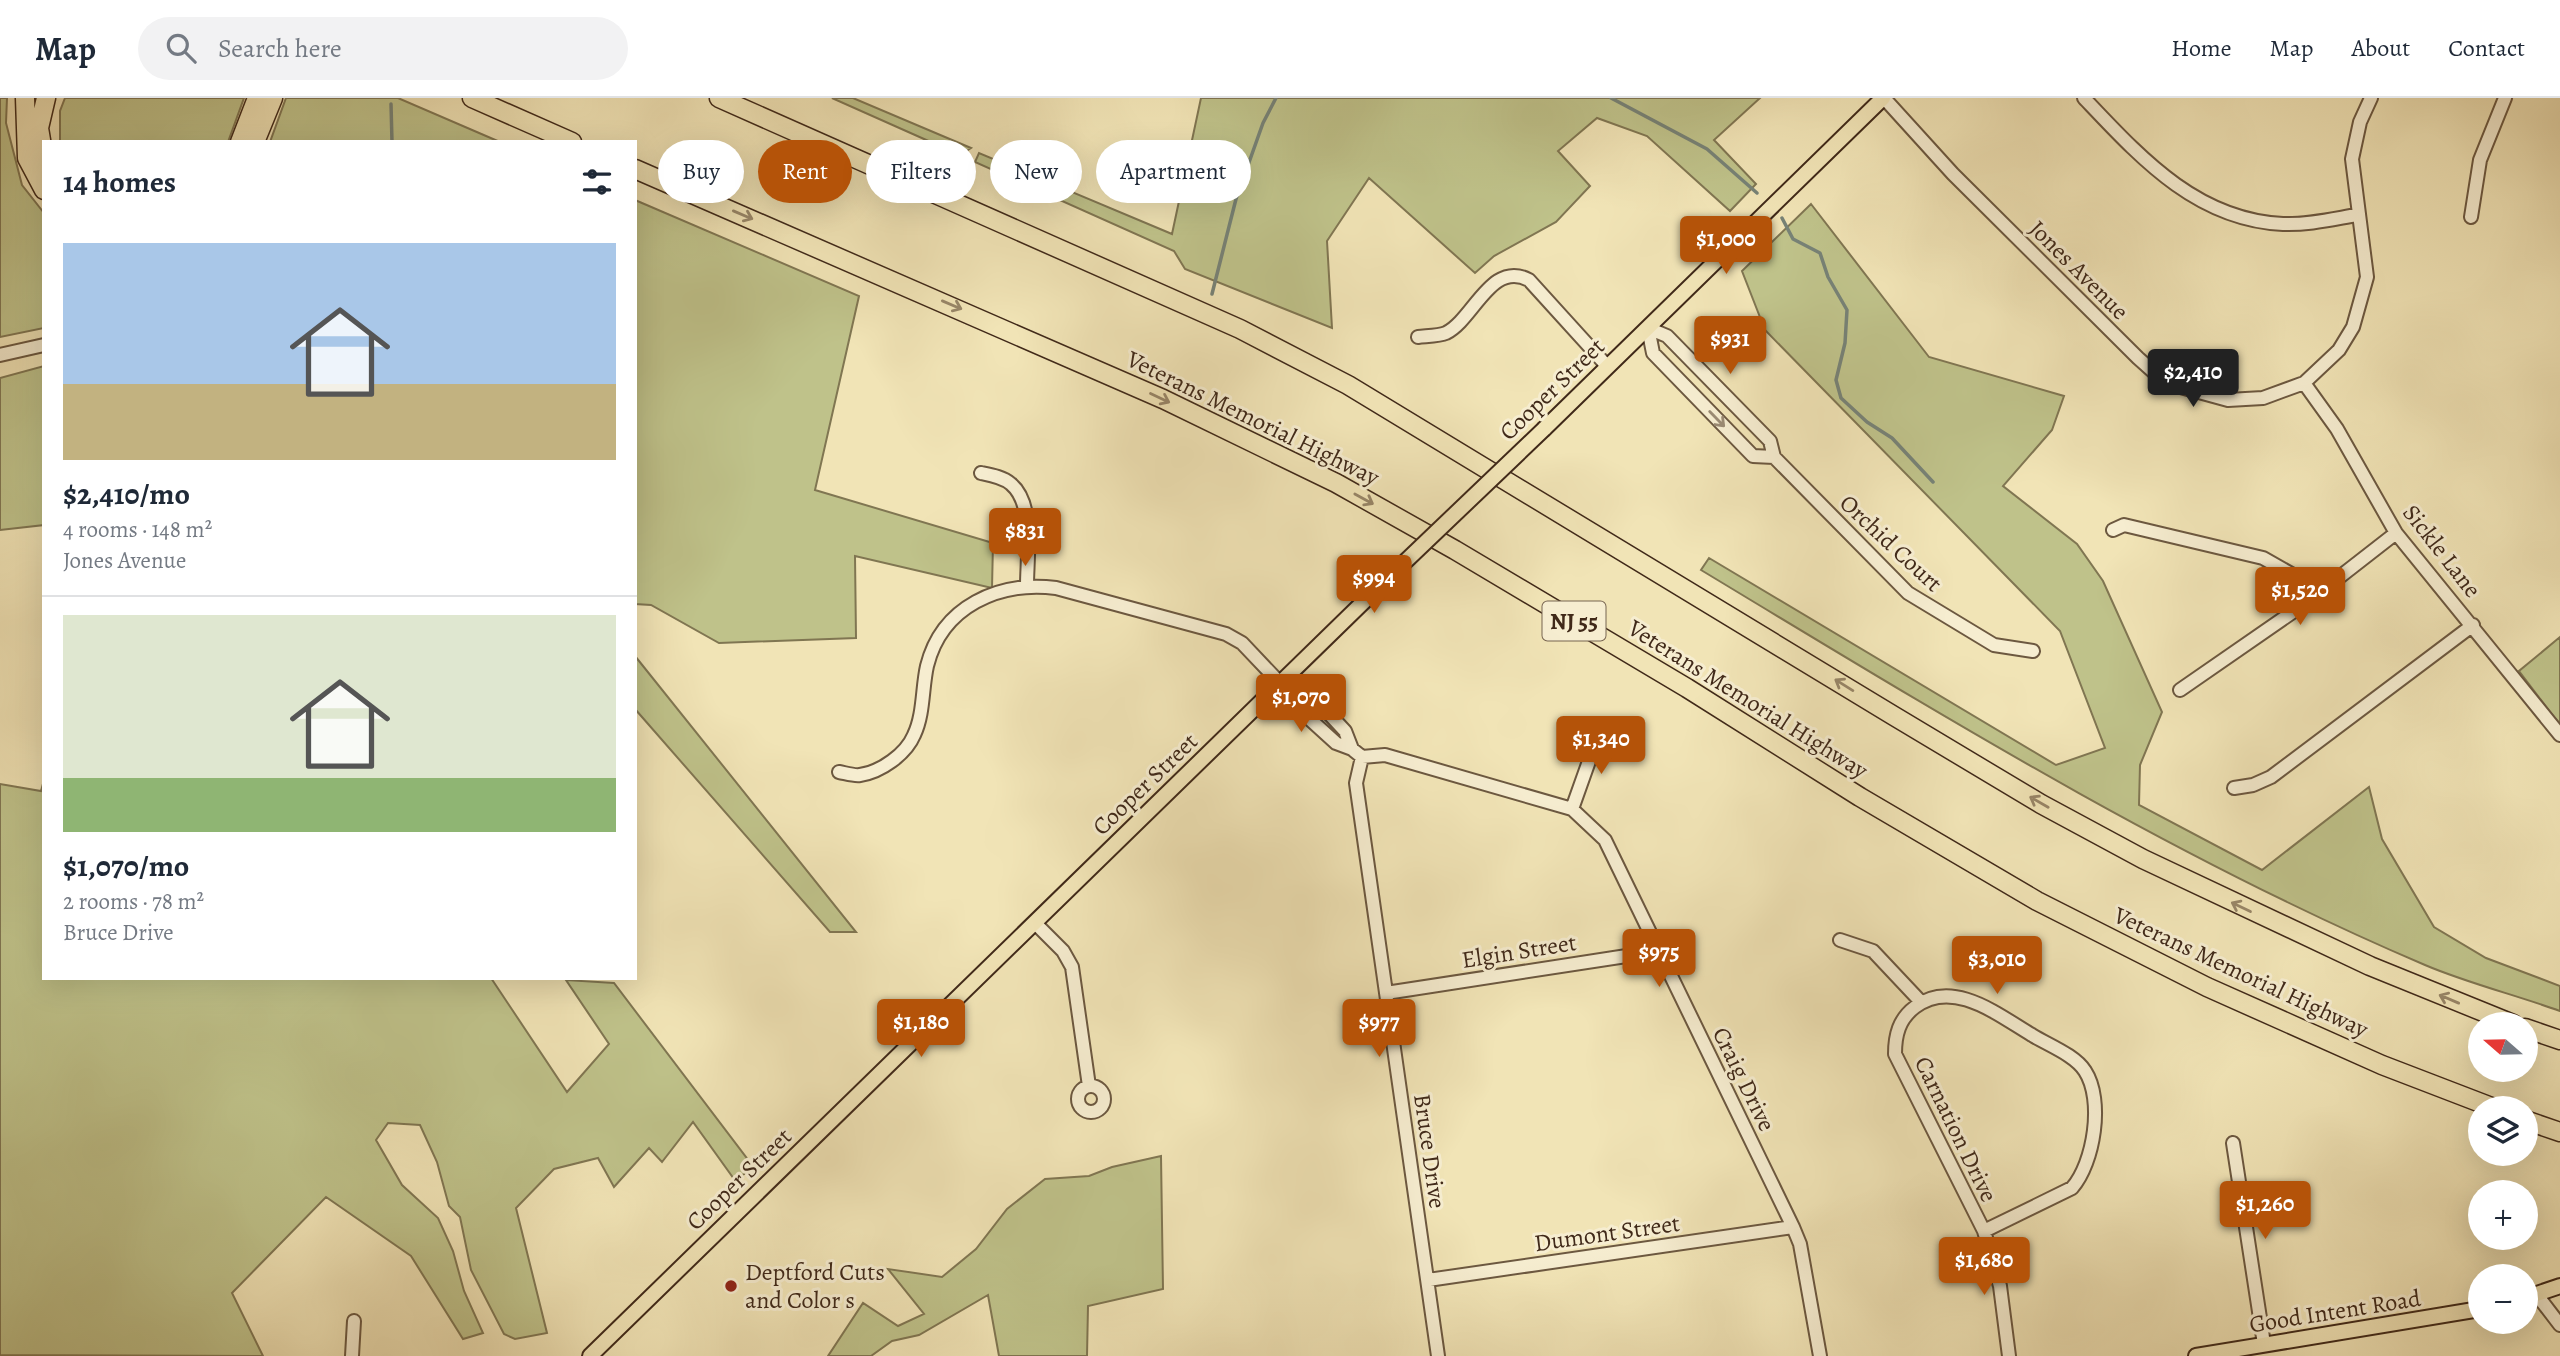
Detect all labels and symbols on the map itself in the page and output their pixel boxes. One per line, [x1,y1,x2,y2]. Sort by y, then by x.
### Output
one-way arrow [732,210,753,223]
street label: Jones Avenue [2022,213,2136,327]
pin: $1,000 [1669,216,1783,276]
one-way arrow [941,299,962,312]
pin: $931 [1689,316,1771,376]
street label: Cooper Street [1492,331,1612,447]
street label: Veterans Memorial Highway [1121,342,1385,493]
pin: $2,410 [2136,350,2250,409]
one-way arrow [1149,391,1170,405]
one-way arrow [1708,410,1725,427]
street label: Orchid Court [1833,487,1949,599]
one-way arrow [1353,492,1373,506]
street label: Sickle Lane [2396,498,2488,604]
pin: $831 [984,508,1066,568]
pin: $994 [1333,556,1415,615]
pin: $1,520 [2243,568,2357,627]
road number: NJ 55 [1542,601,1606,640]
street label: Veterans Memorial Highway [1621,611,1874,786]
pin: $1,070 [1244,674,1358,734]
one-way arrow [1835,678,1855,692]
pin: $1,340 [1544,716,1658,776]
street label: Cooper Street [1085,726,1205,842]
one-way arrow [2030,795,2050,809]
street label: Veterans Memorial Highway [2108,899,2374,1045]
one-way arrow [2231,900,2252,913]
street label: Elgin Street [1459,926,1579,976]
pin: $975 [1618,930,1700,989]
pin: $3,010 [1940,936,2054,996]
one-way arrow [2439,992,2461,1005]
pin: $1,180 [864,1000,978,1059]
pin: $977 [1338,1000,1420,1059]
north arrow [2468,1012,2538,1082]
street label: Craig Drive [1705,1022,1783,1136]
street label: Carnation Drive [1907,1051,2005,1207]
street label: Bruce Drive [1406,1092,1454,1210]
street label: Cooper Street [679,1121,799,1237]
pin: $1,260 [2208,1182,2322,1241]
street label: Dumont Street [1532,1207,1682,1259]
pin: $1,680 [1927,1238,2041,1297]
place label: Deptford Cuts and Color s [745,1256,885,1316]
marker: Deptford Cuts and Color s [723,1278,739,1294]
street label: Good Intent Road [2247,1282,2423,1340]

